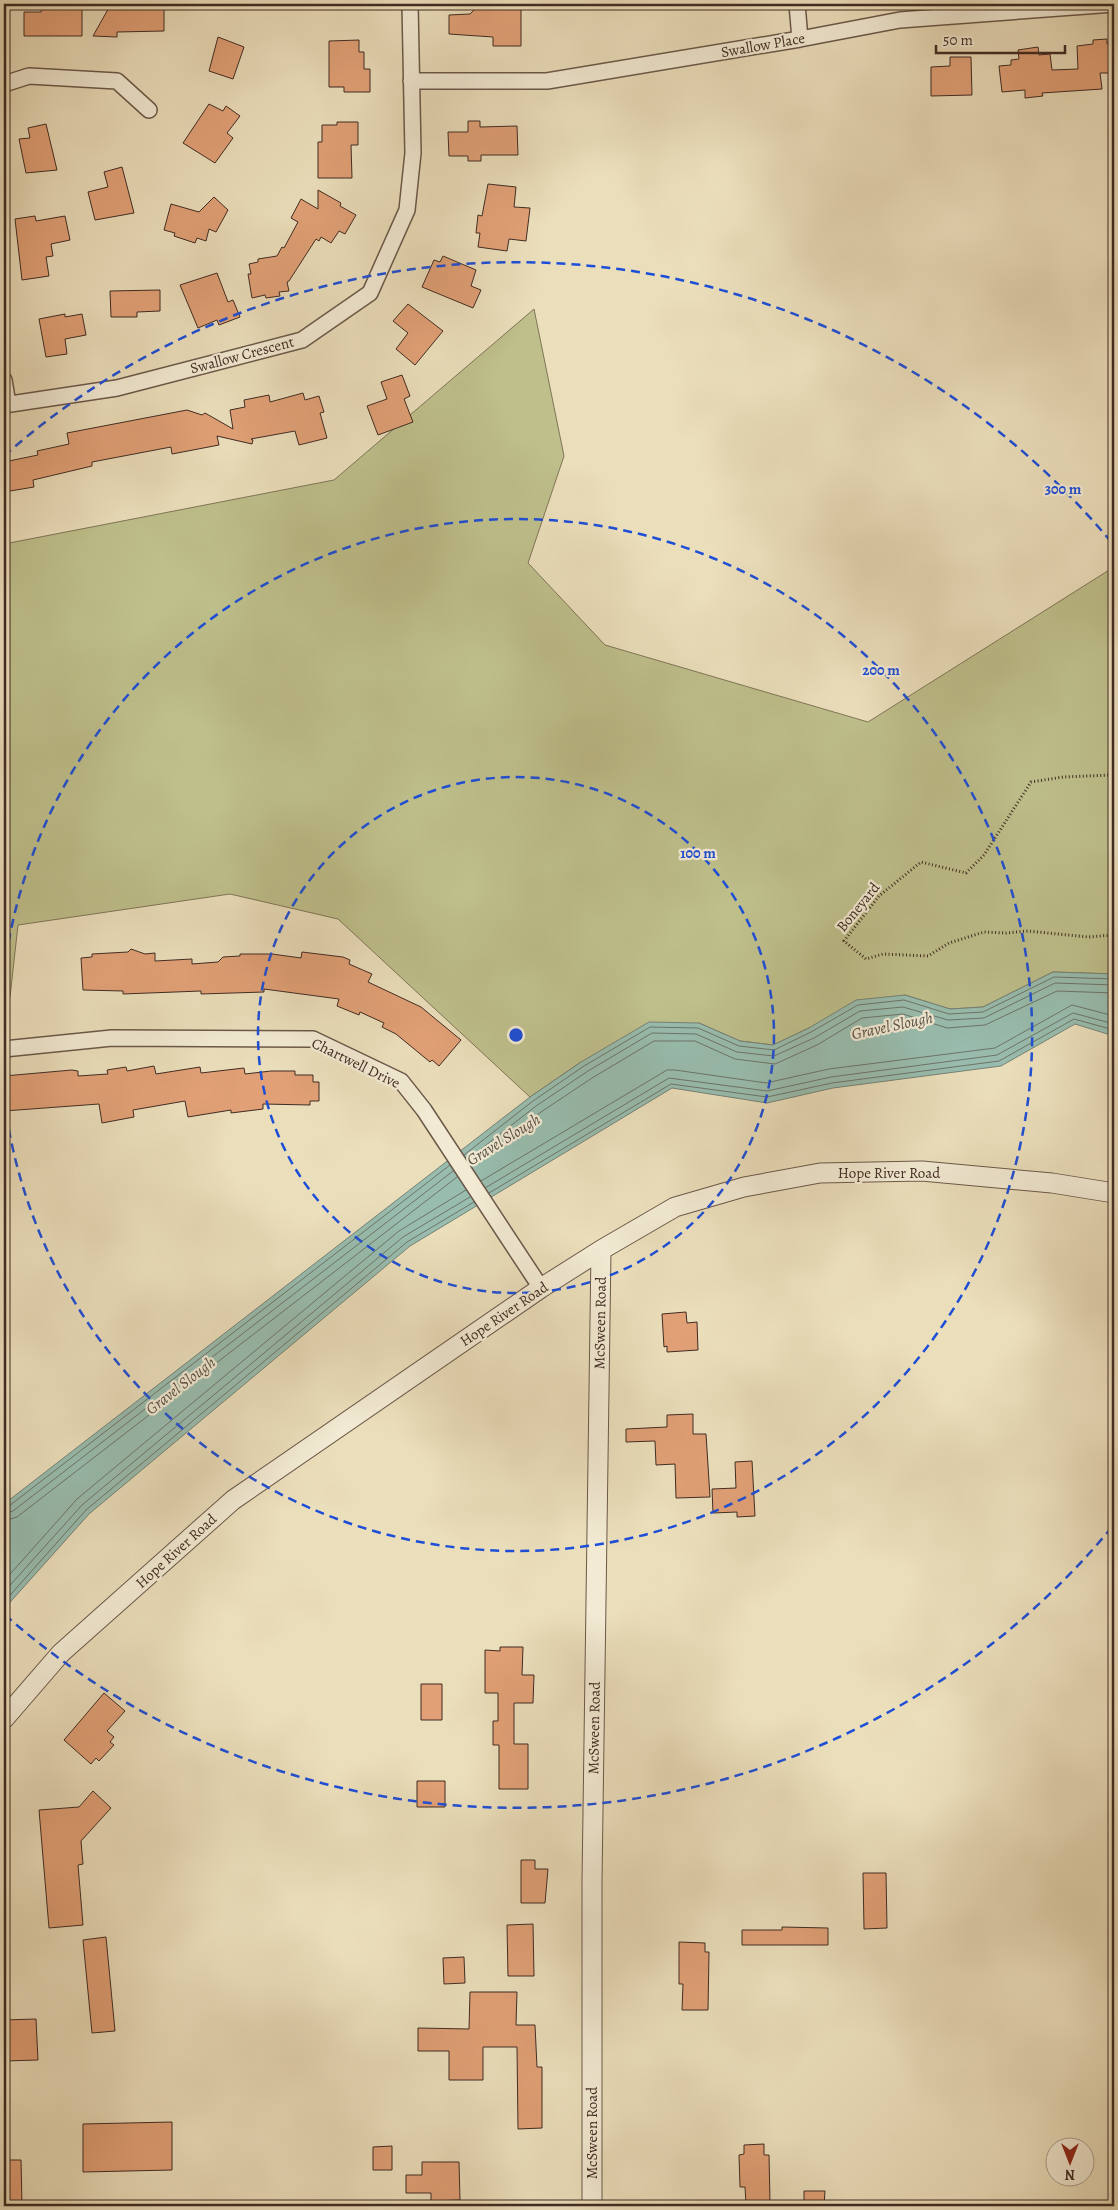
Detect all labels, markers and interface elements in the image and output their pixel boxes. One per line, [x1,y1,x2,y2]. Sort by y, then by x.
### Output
scale bar [936,22,1064,54]
street label: Swallow Place [719,28,807,62]
text: 50 m [943,30,973,50]
street label: Swallow Crescent [188,332,296,378]
text: 300 m [1045,479,1082,499]
text: 200 m [862,660,900,680]
text: 100 m [680,843,716,863]
street label: Boneyard [832,877,885,936]
water label: Gravel Slough [849,1007,935,1045]
centre of rings [507,1026,525,1044]
street label: Chartwell Drive [308,1033,404,1093]
water label: Gravel Slough [463,1108,545,1171]
street label: Hope River Road [838,1163,941,1183]
street label: McSween Road [589,1276,611,1369]
street label: Hope River Road [456,1277,553,1351]
water label: Gravel Slough [141,1352,220,1420]
street label: Hope River Road [131,1509,221,1593]
street label: McSween Road [583,1681,605,1774]
street label: McSween Road [582,2086,602,2179]
north arrow [1046,2138,1096,2188]
text: N [1065,2165,1075,2184]

